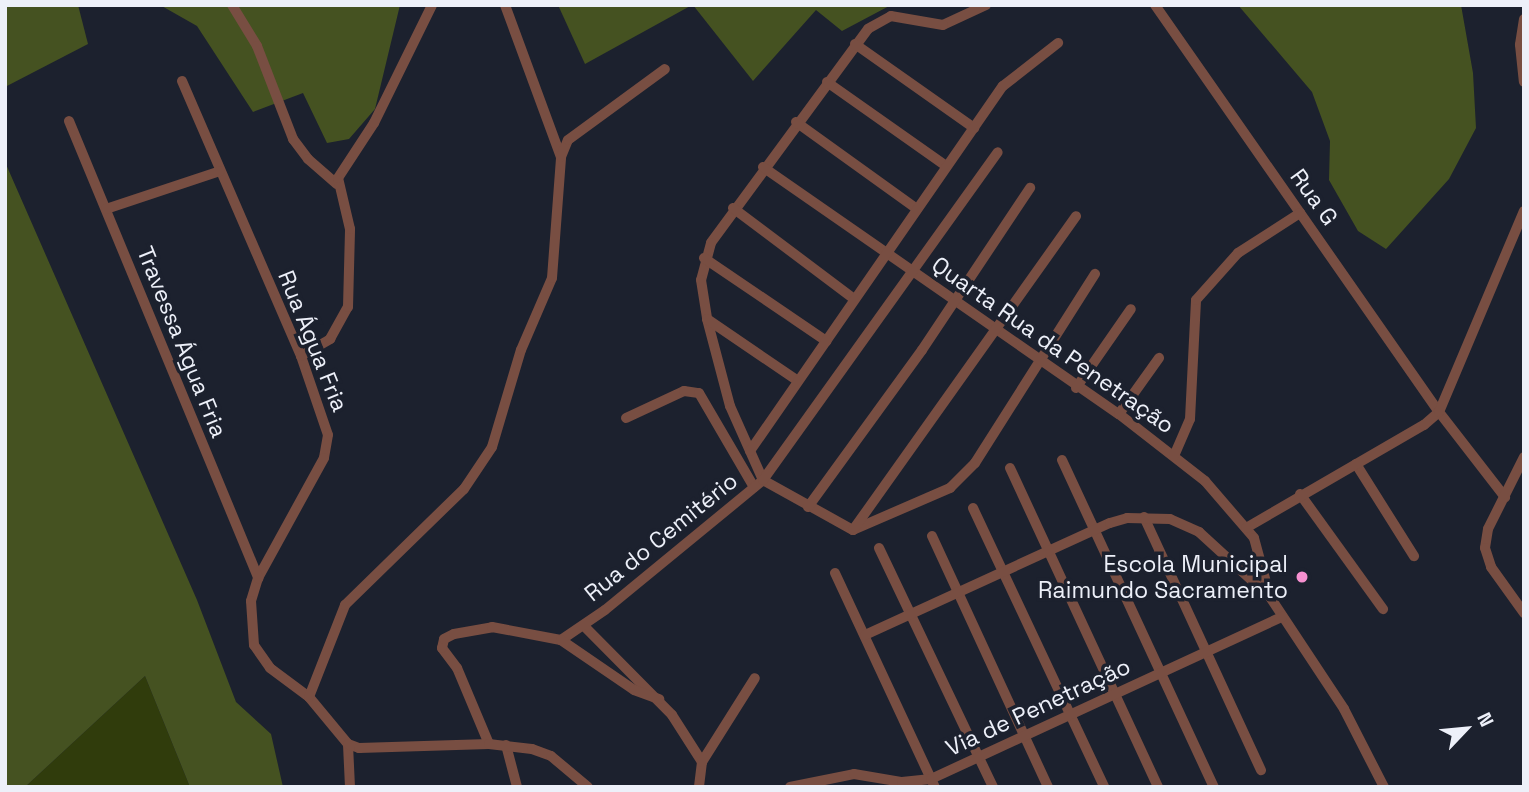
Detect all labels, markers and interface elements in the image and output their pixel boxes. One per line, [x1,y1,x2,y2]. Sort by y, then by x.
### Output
street label: Rua G [1284,163,1344,231]
street label: Travessa Água Fria [131,242,233,442]
street label: Quarta Rua da Penetração [926,251,1180,439]
street label: Rua Água Fria [272,266,354,416]
street label: Rua do Cemitério [579,467,743,607]
place label: Escola Municipal Raimundo Sacramento [1038,550,1288,604]
marker: Escola Municipal Raimundo Sacramento [1294,569,1310,585]
street label: Via de Penetração [941,652,1135,762]
north arrow [1431,694,1501,764]
text: N [1471,708,1499,731]

